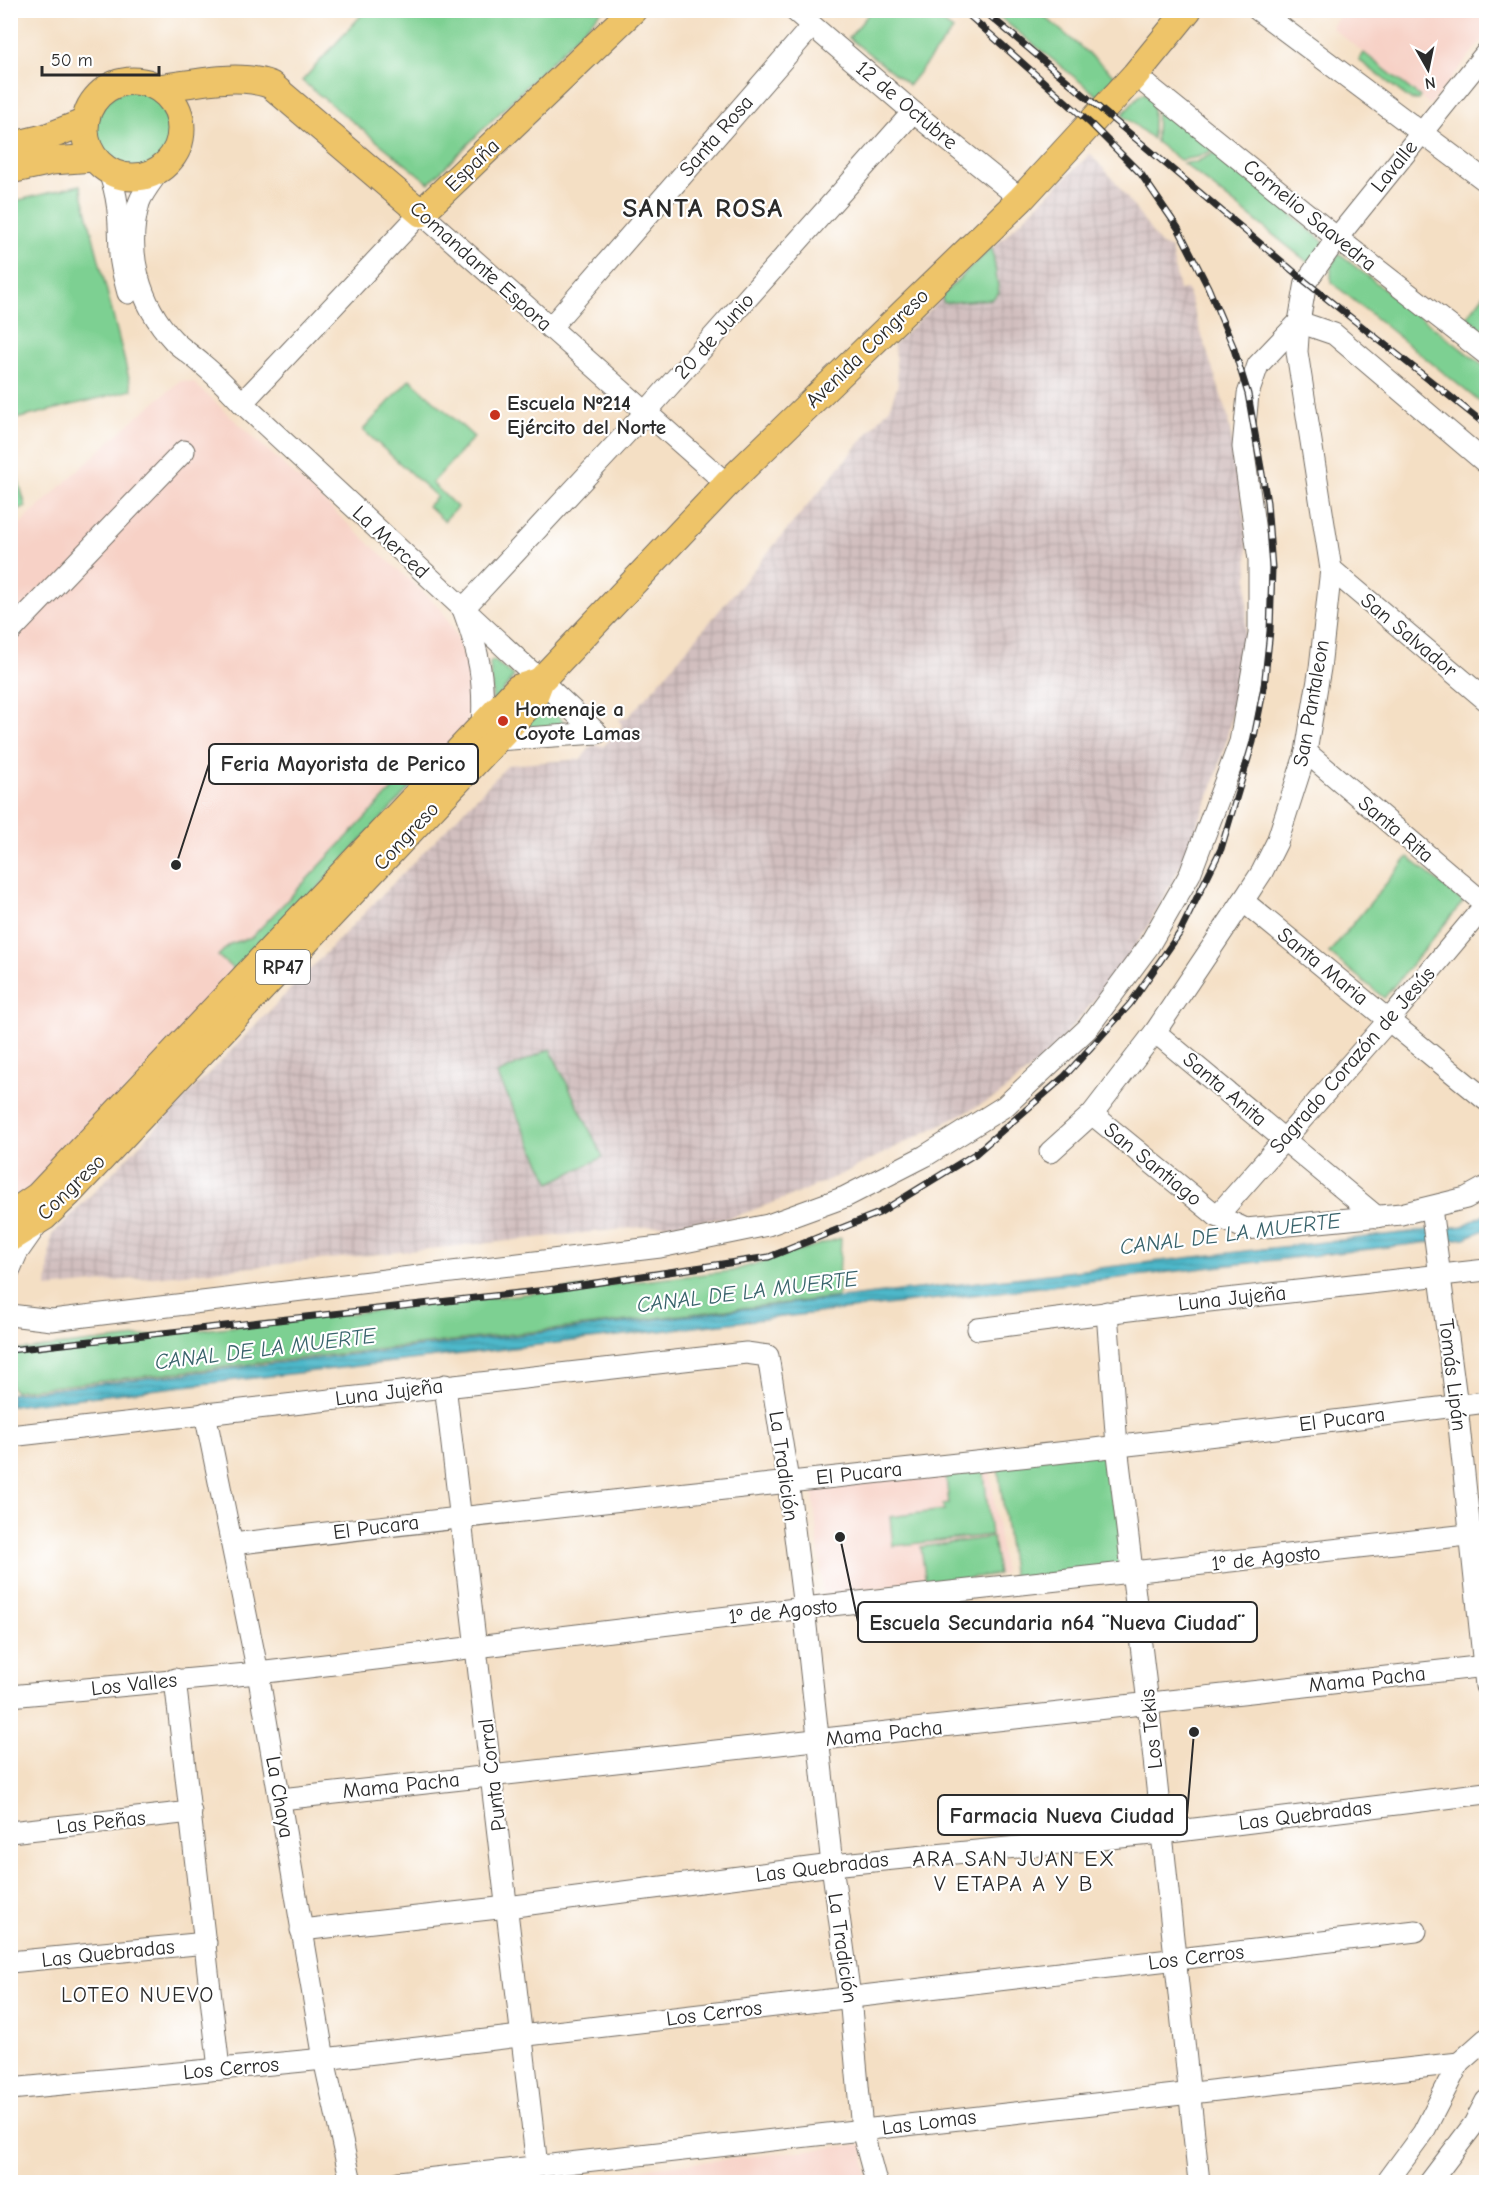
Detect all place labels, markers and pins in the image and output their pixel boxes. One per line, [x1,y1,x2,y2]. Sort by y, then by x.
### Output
place label: Escuela Nº214 Ejército del Norte [507,391,666,439]
marker: Escuela Nº214 Ejército del Norte [488,408,502,422]
place label: Homenaje a Coyote Lamas [515,697,640,745]
marker: Homenaje a Coyote Lamas [496,714,510,728]
callout: Feria Mayorista de Perico [209,744,478,784]
callout: Escuela Secundaria n64 ¨Nueva Ciudad¨ [858,1602,1257,1642]
callout: Farmacia Nueva Ciudad [938,1795,1187,1835]

